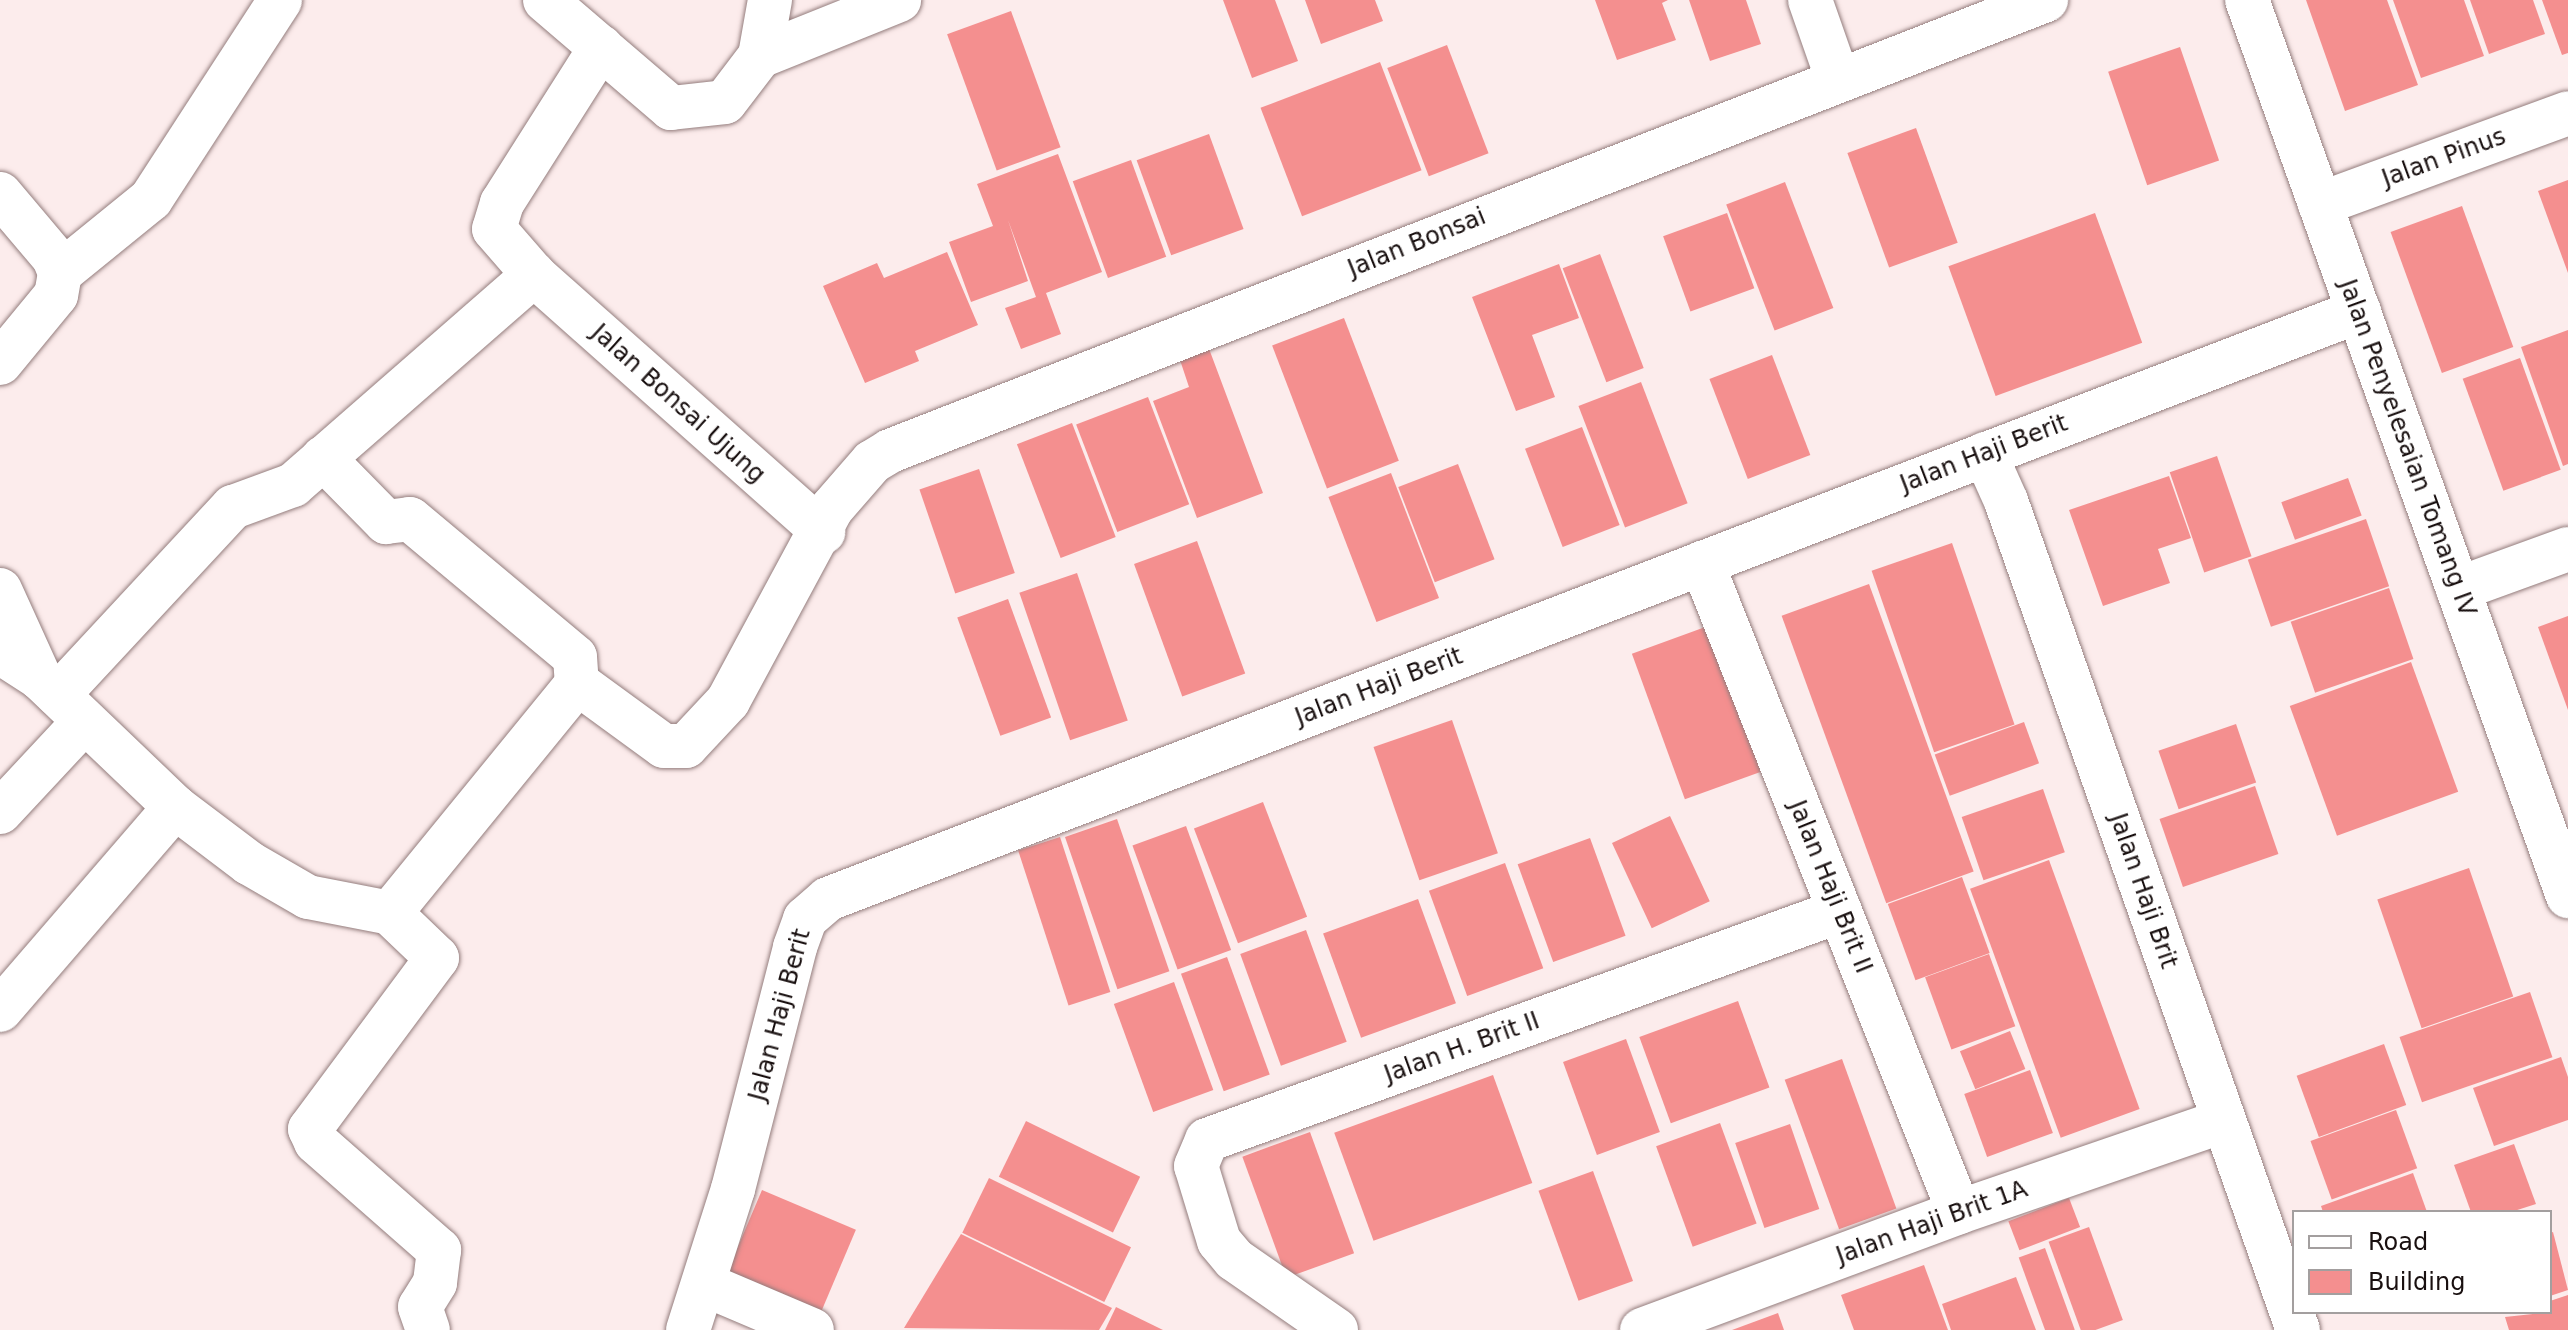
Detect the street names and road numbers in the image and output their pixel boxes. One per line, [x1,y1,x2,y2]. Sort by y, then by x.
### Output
street label: Jalan Pinus [2378,122,2510,194]
street label: Jalan Bonsai [1344,202,1490,284]
street label: Jalan Penyelesaian Tomang IV [2333,276,2481,620]
street label: Jalan Bonsai Ujung [585,318,771,490]
street label: Jalan Haji Berit [1896,409,2072,499]
street label: Jalan Haji Berit [1291,642,1467,732]
street label: Jalan Haji Brit II [1782,796,1878,978]
street label: Jalan Haji Brit [2103,810,2183,972]
street label: Jalan Haji Berit [743,926,817,1104]
street label: Jalan H. Brit II [1380,1007,1544,1089]
street label: Jalan Haji Brit 1A [1832,1175,2032,1271]

